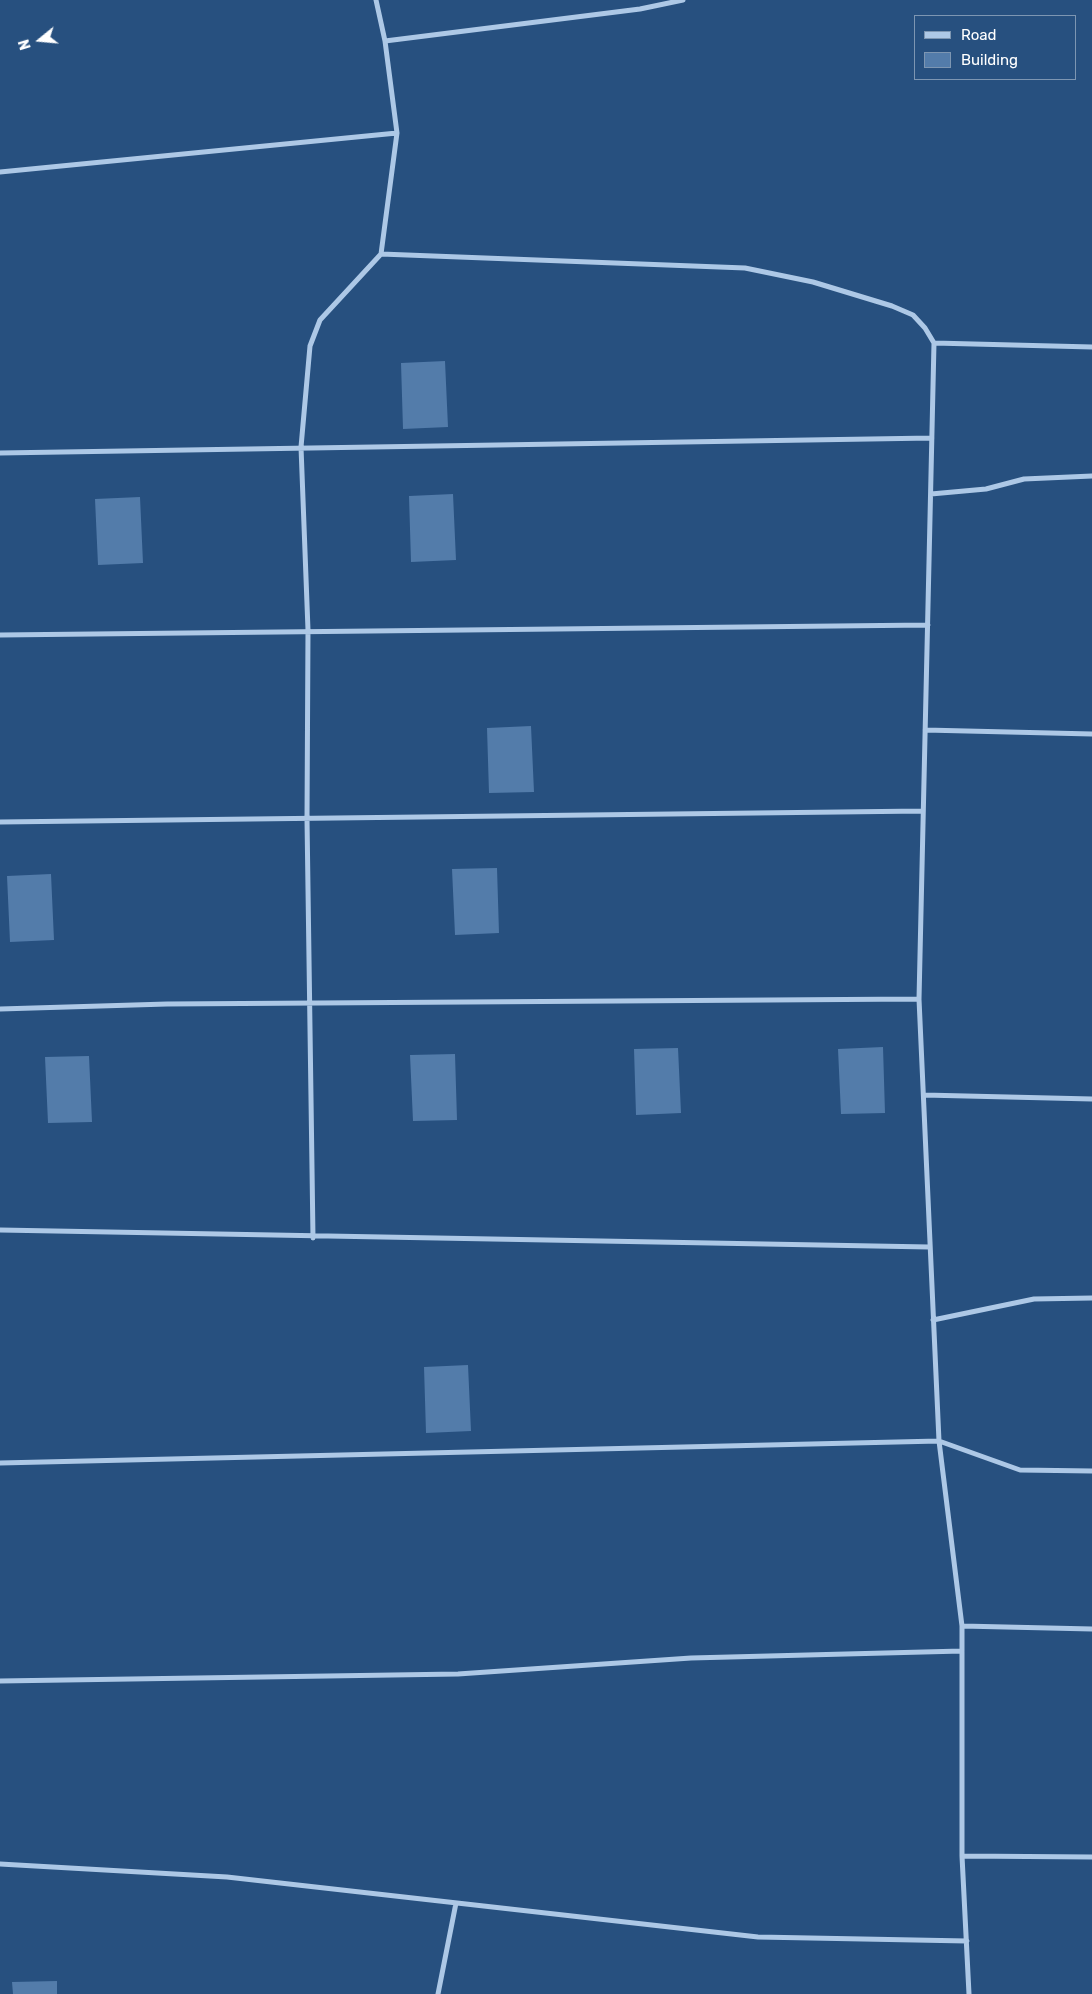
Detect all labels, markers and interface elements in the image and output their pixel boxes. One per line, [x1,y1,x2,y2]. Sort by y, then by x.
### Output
north arrow [15,15,65,65]
legend [914,15,1077,80]
text: Road [961,26,997,44]
text: N [16,37,35,52]
text: Building [961,51,1018,69]

